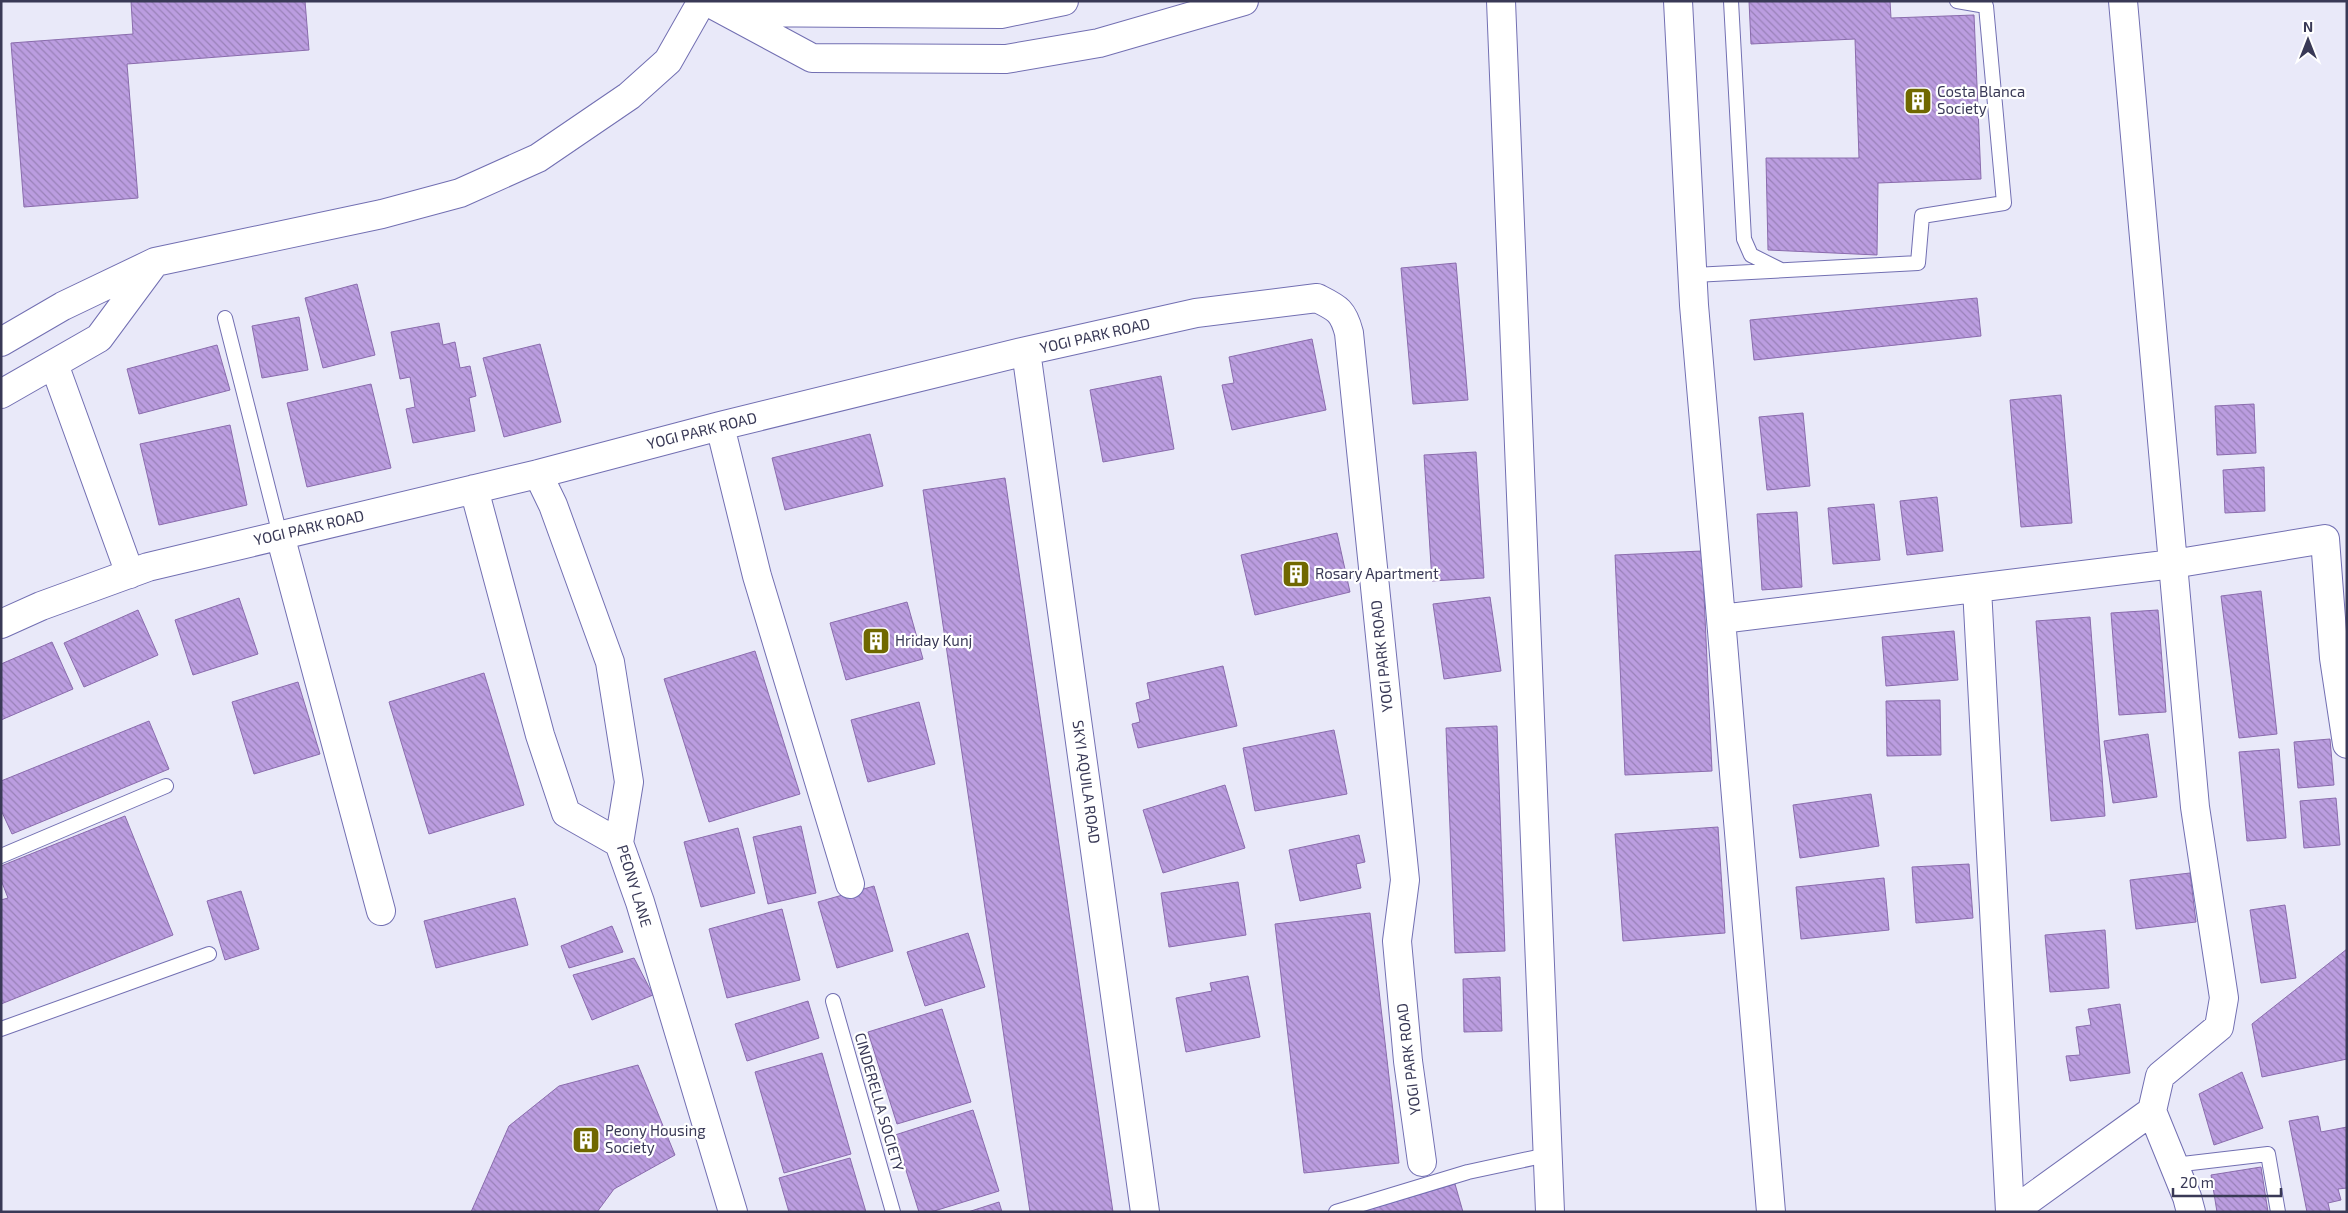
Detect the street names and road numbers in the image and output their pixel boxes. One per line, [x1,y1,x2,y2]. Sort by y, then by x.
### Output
street label: YOGI PARK ROAD [1038,314,1152,356]
street label: YOGI PARK ROAD [645,408,759,452]
street label: YOGI PARK ROAD [252,506,366,548]
street label: YOGI PARK ROAD [1366,599,1396,713]
street label: SKYI AQUILA ROAD [1068,719,1105,845]
street label: PEONY LANE [614,842,656,929]
street label: YOGI PARK ROAD [1392,1002,1424,1116]
street label: CINDERELLA SOCIETY [852,1030,909,1174]

